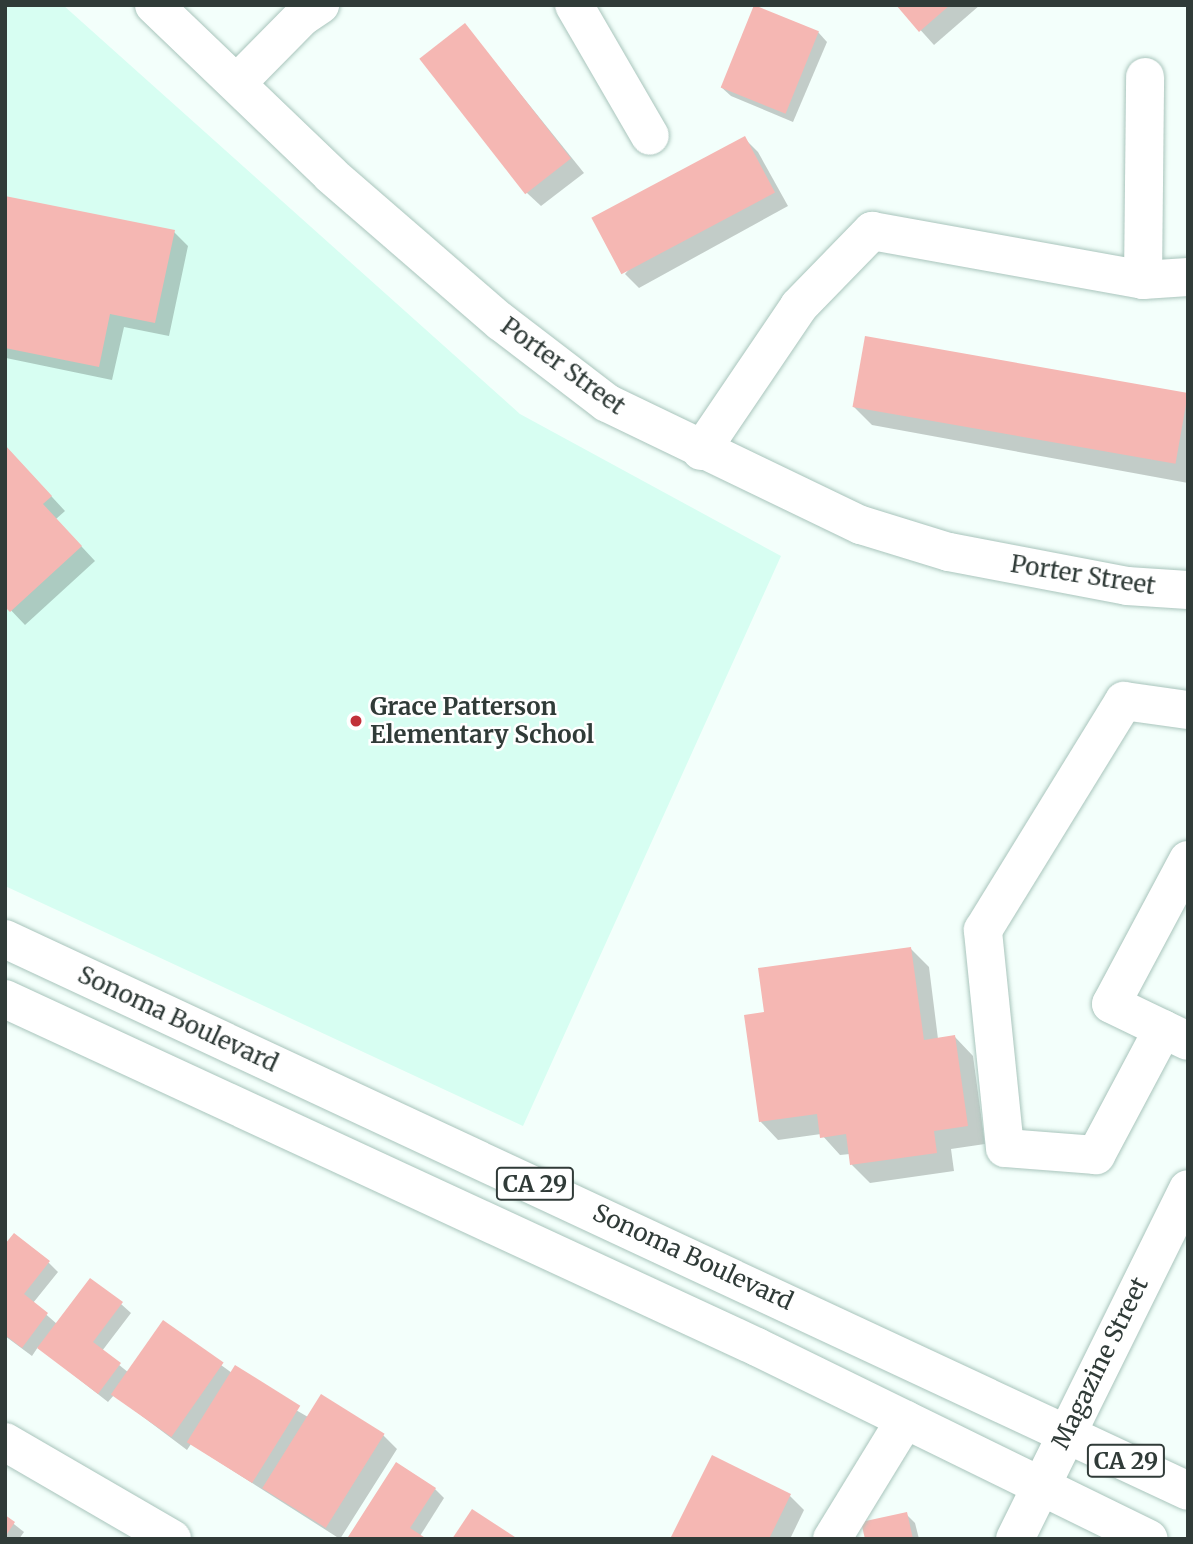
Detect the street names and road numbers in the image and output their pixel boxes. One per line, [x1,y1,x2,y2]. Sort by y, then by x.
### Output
street label: Porter Street [495,311,631,421]
street label: Porter Street [1009,549,1157,601]
street label: Sonoma Boulevard [73,960,283,1078]
road number: CA 29 [495,1164,575,1204]
street label: Sonoma Boulevard [588,1198,798,1316]
street label: Magazine Street [1046,1272,1154,1454]
road number: CA 29 [1086,1442,1166,1480]

